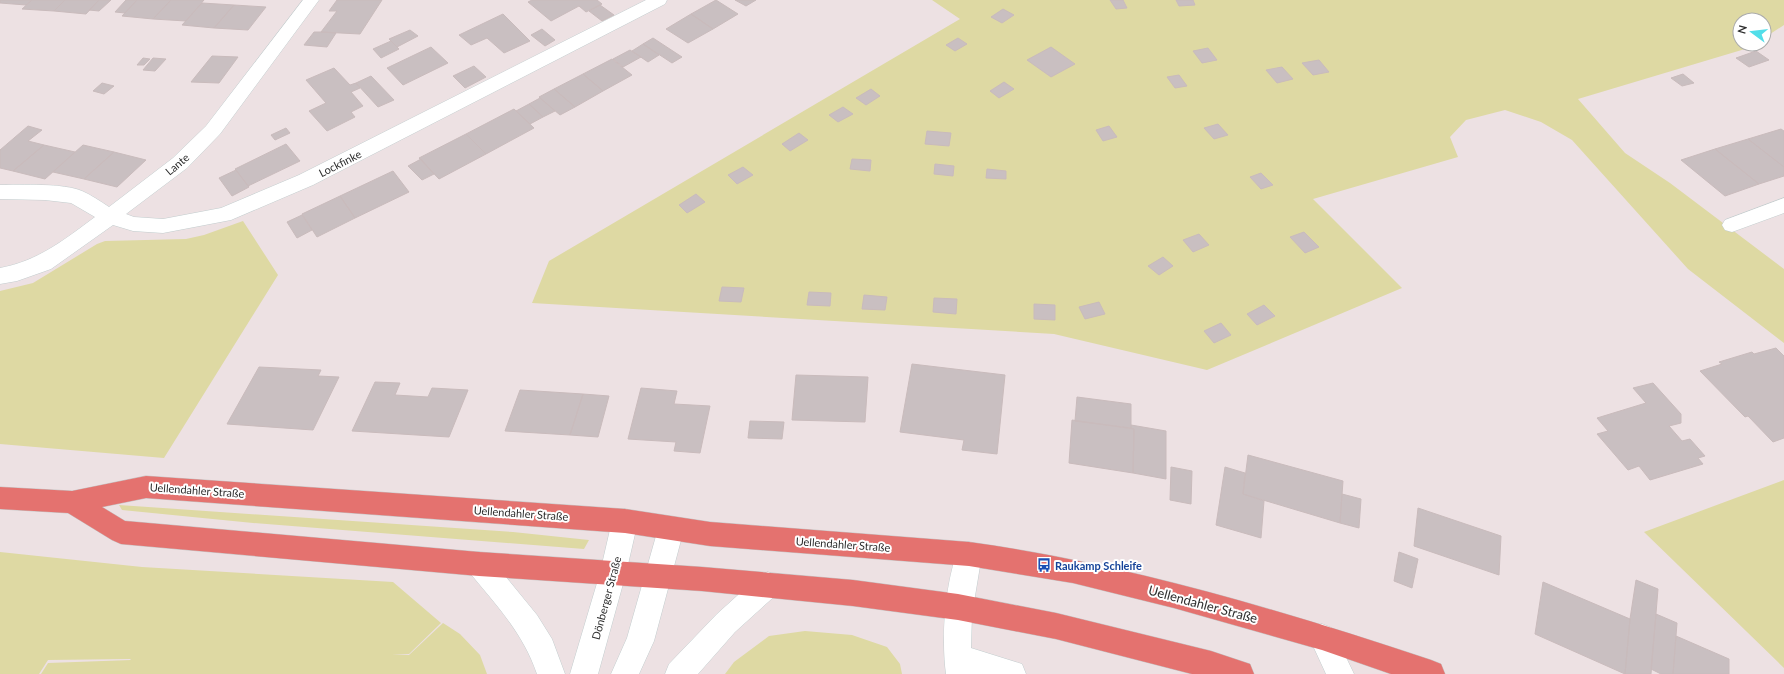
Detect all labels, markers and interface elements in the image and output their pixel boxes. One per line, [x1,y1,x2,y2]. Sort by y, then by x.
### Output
north arrow [1732,12,1772,52]
text: N [1734,24,1749,35]
street label: Lockfinke [317,147,364,179]
street label: Lante [163,150,192,178]
street label: Uellendahler Straße [149,480,245,500]
street label: Uellendahler Straße [473,503,569,523]
street label: Uellendahler Straße [795,534,891,554]
street label: Dönberger Straße [589,555,623,641]
bus stop icon: Raukamp Schleife [1036,557,1052,573]
place label: Raukamp Schleife [1055,559,1142,572]
street label: Uellendahler Straße [1147,582,1259,626]

